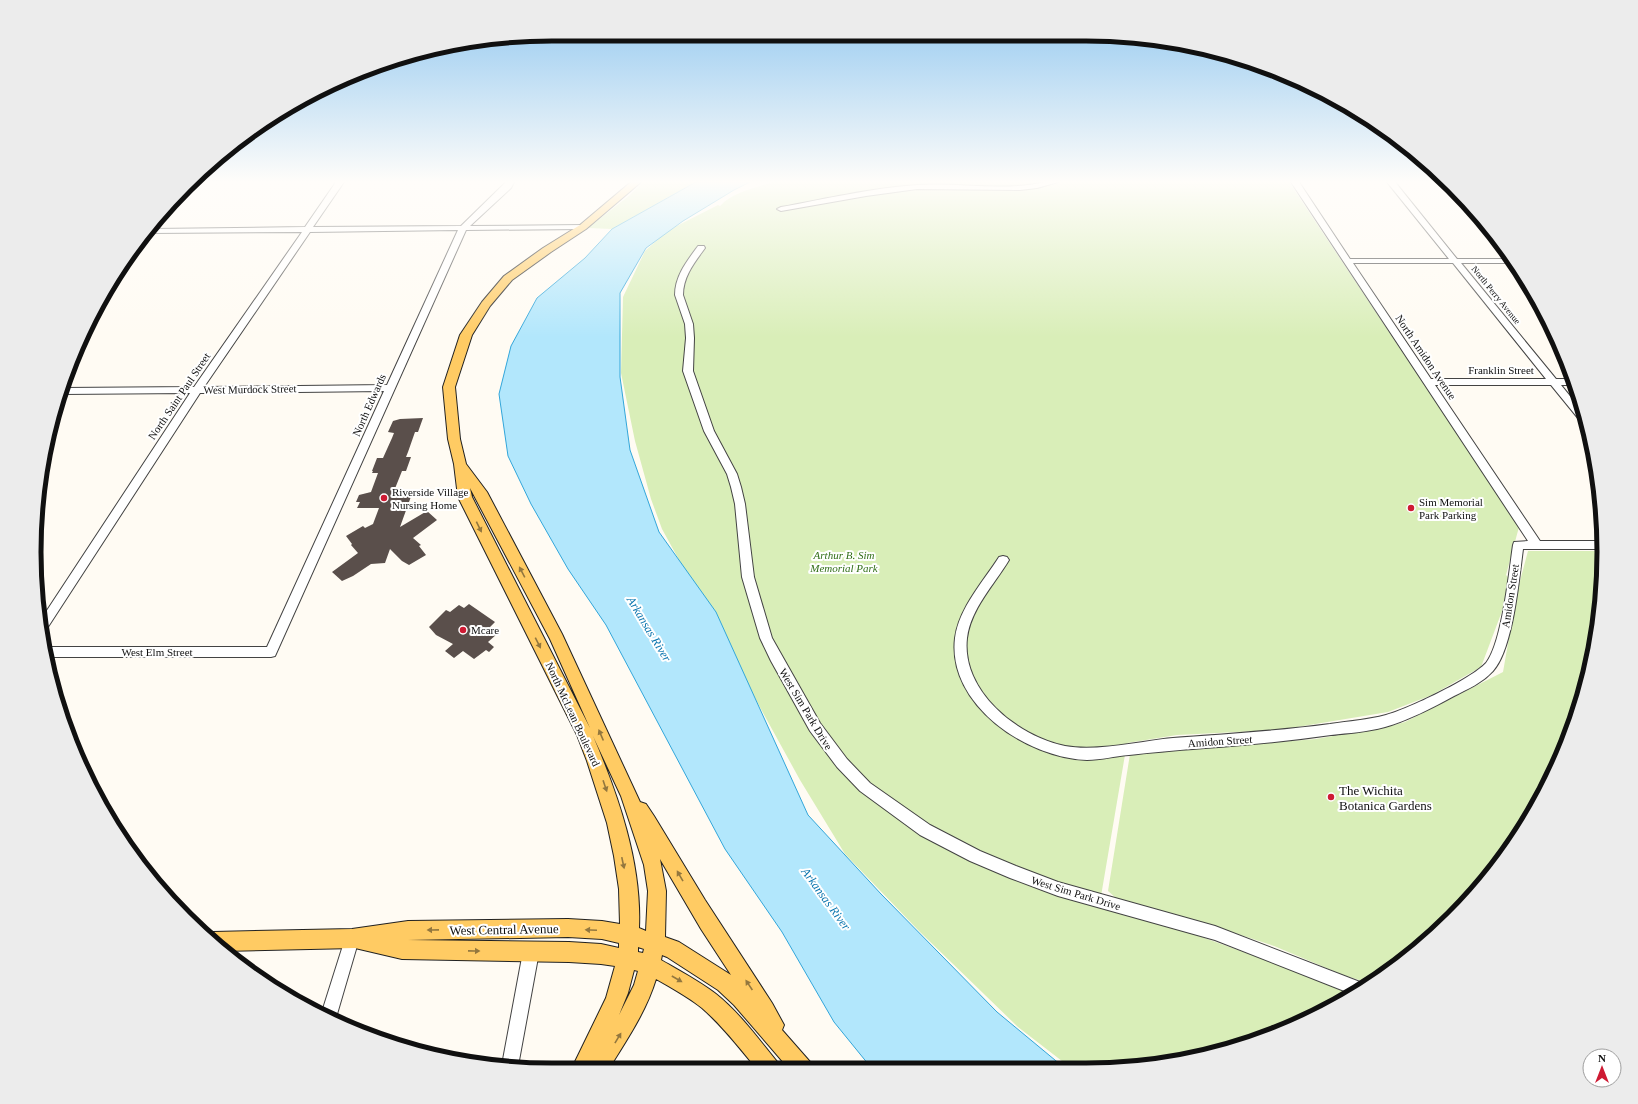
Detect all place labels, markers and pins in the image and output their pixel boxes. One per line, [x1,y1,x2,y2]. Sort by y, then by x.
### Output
place label: Riverside Village Nursing Home [392,486,469,511]
marker: Riverside Village Nursing Home [379,493,389,503]
place label: Sim Memorial Park Parking [1419,496,1483,521]
marker: Sim Memorial Park Parking [1406,503,1416,513]
place label: Mcare [471,624,499,636]
marker: Mcare [458,625,468,635]
place label: The Wichita Botanica Gardens [1339,783,1432,813]
marker: The Wichita Botanica Gardens [1326,792,1336,802]

